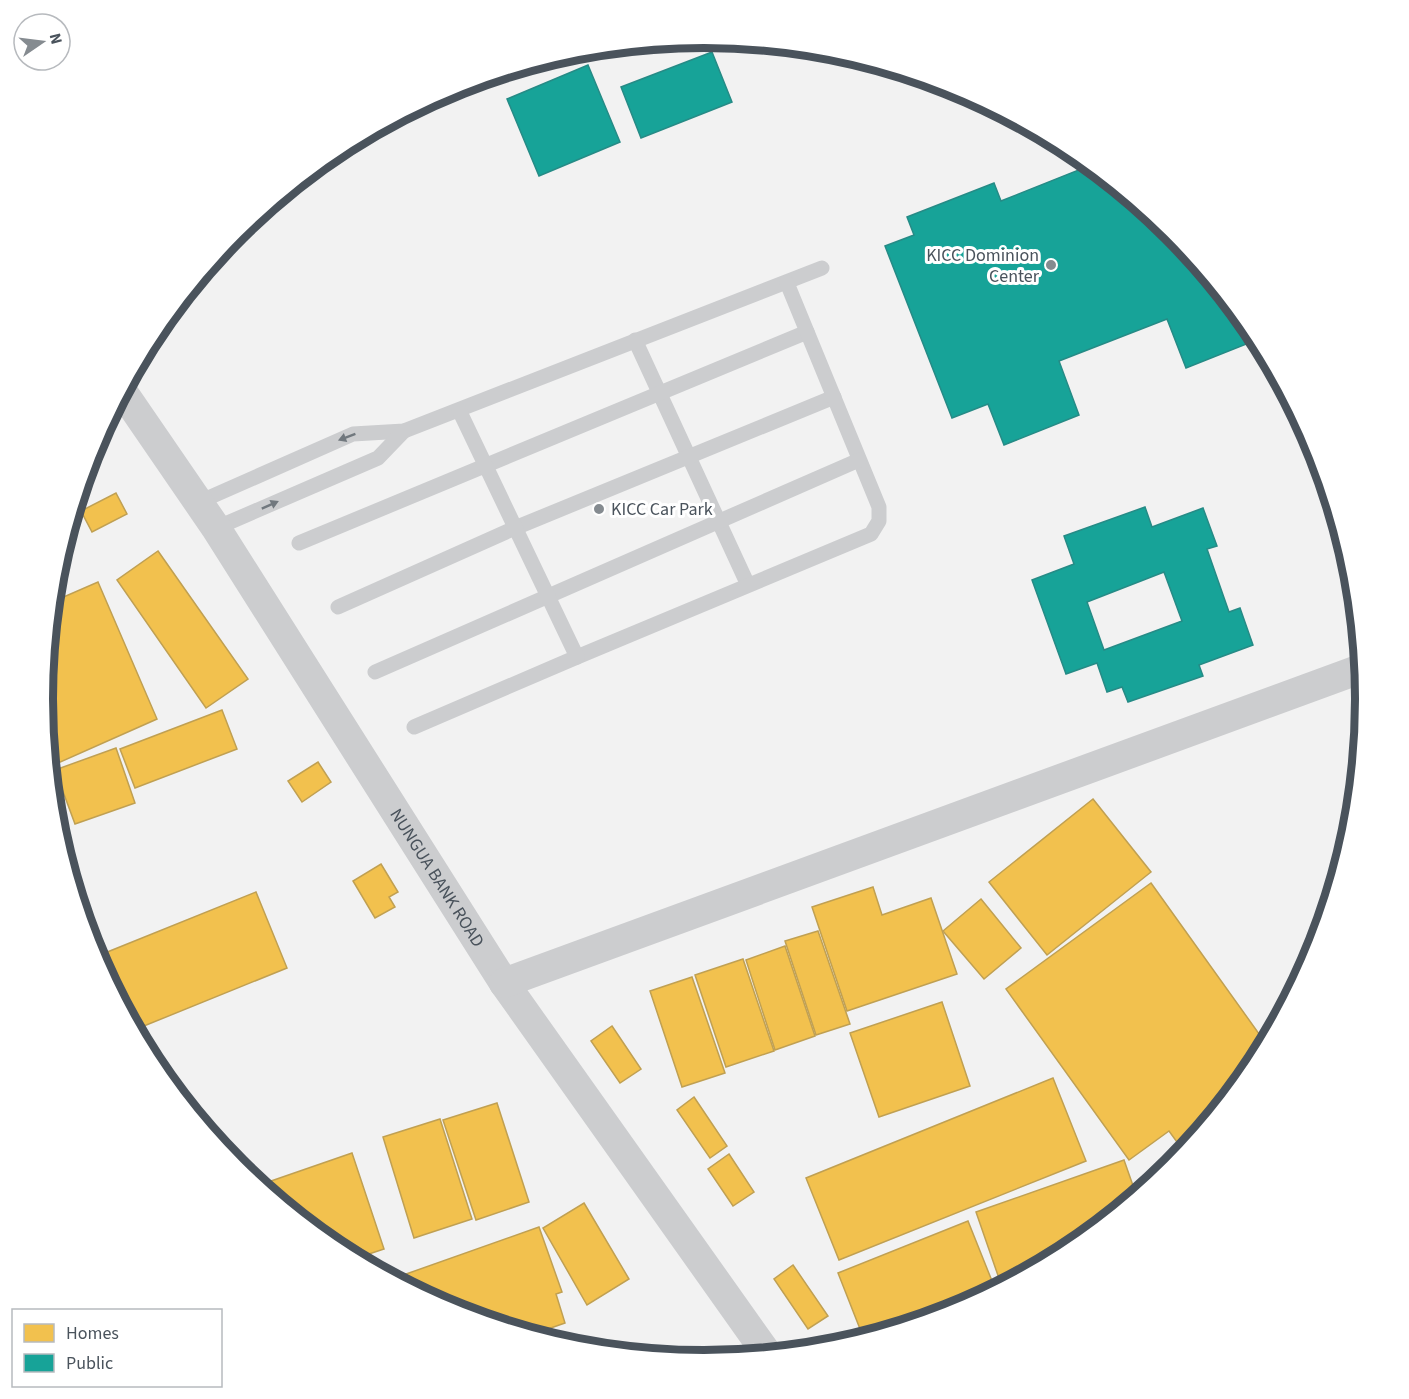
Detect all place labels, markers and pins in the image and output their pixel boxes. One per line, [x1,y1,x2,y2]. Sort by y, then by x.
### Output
place label: KICC Dominion Center [926,243,1040,289]
marker: KICC Dominion Center [1044,258,1058,272]
place label: KICC Car Park [611,497,713,522]
marker: KICC Car Park [592,502,606,516]

